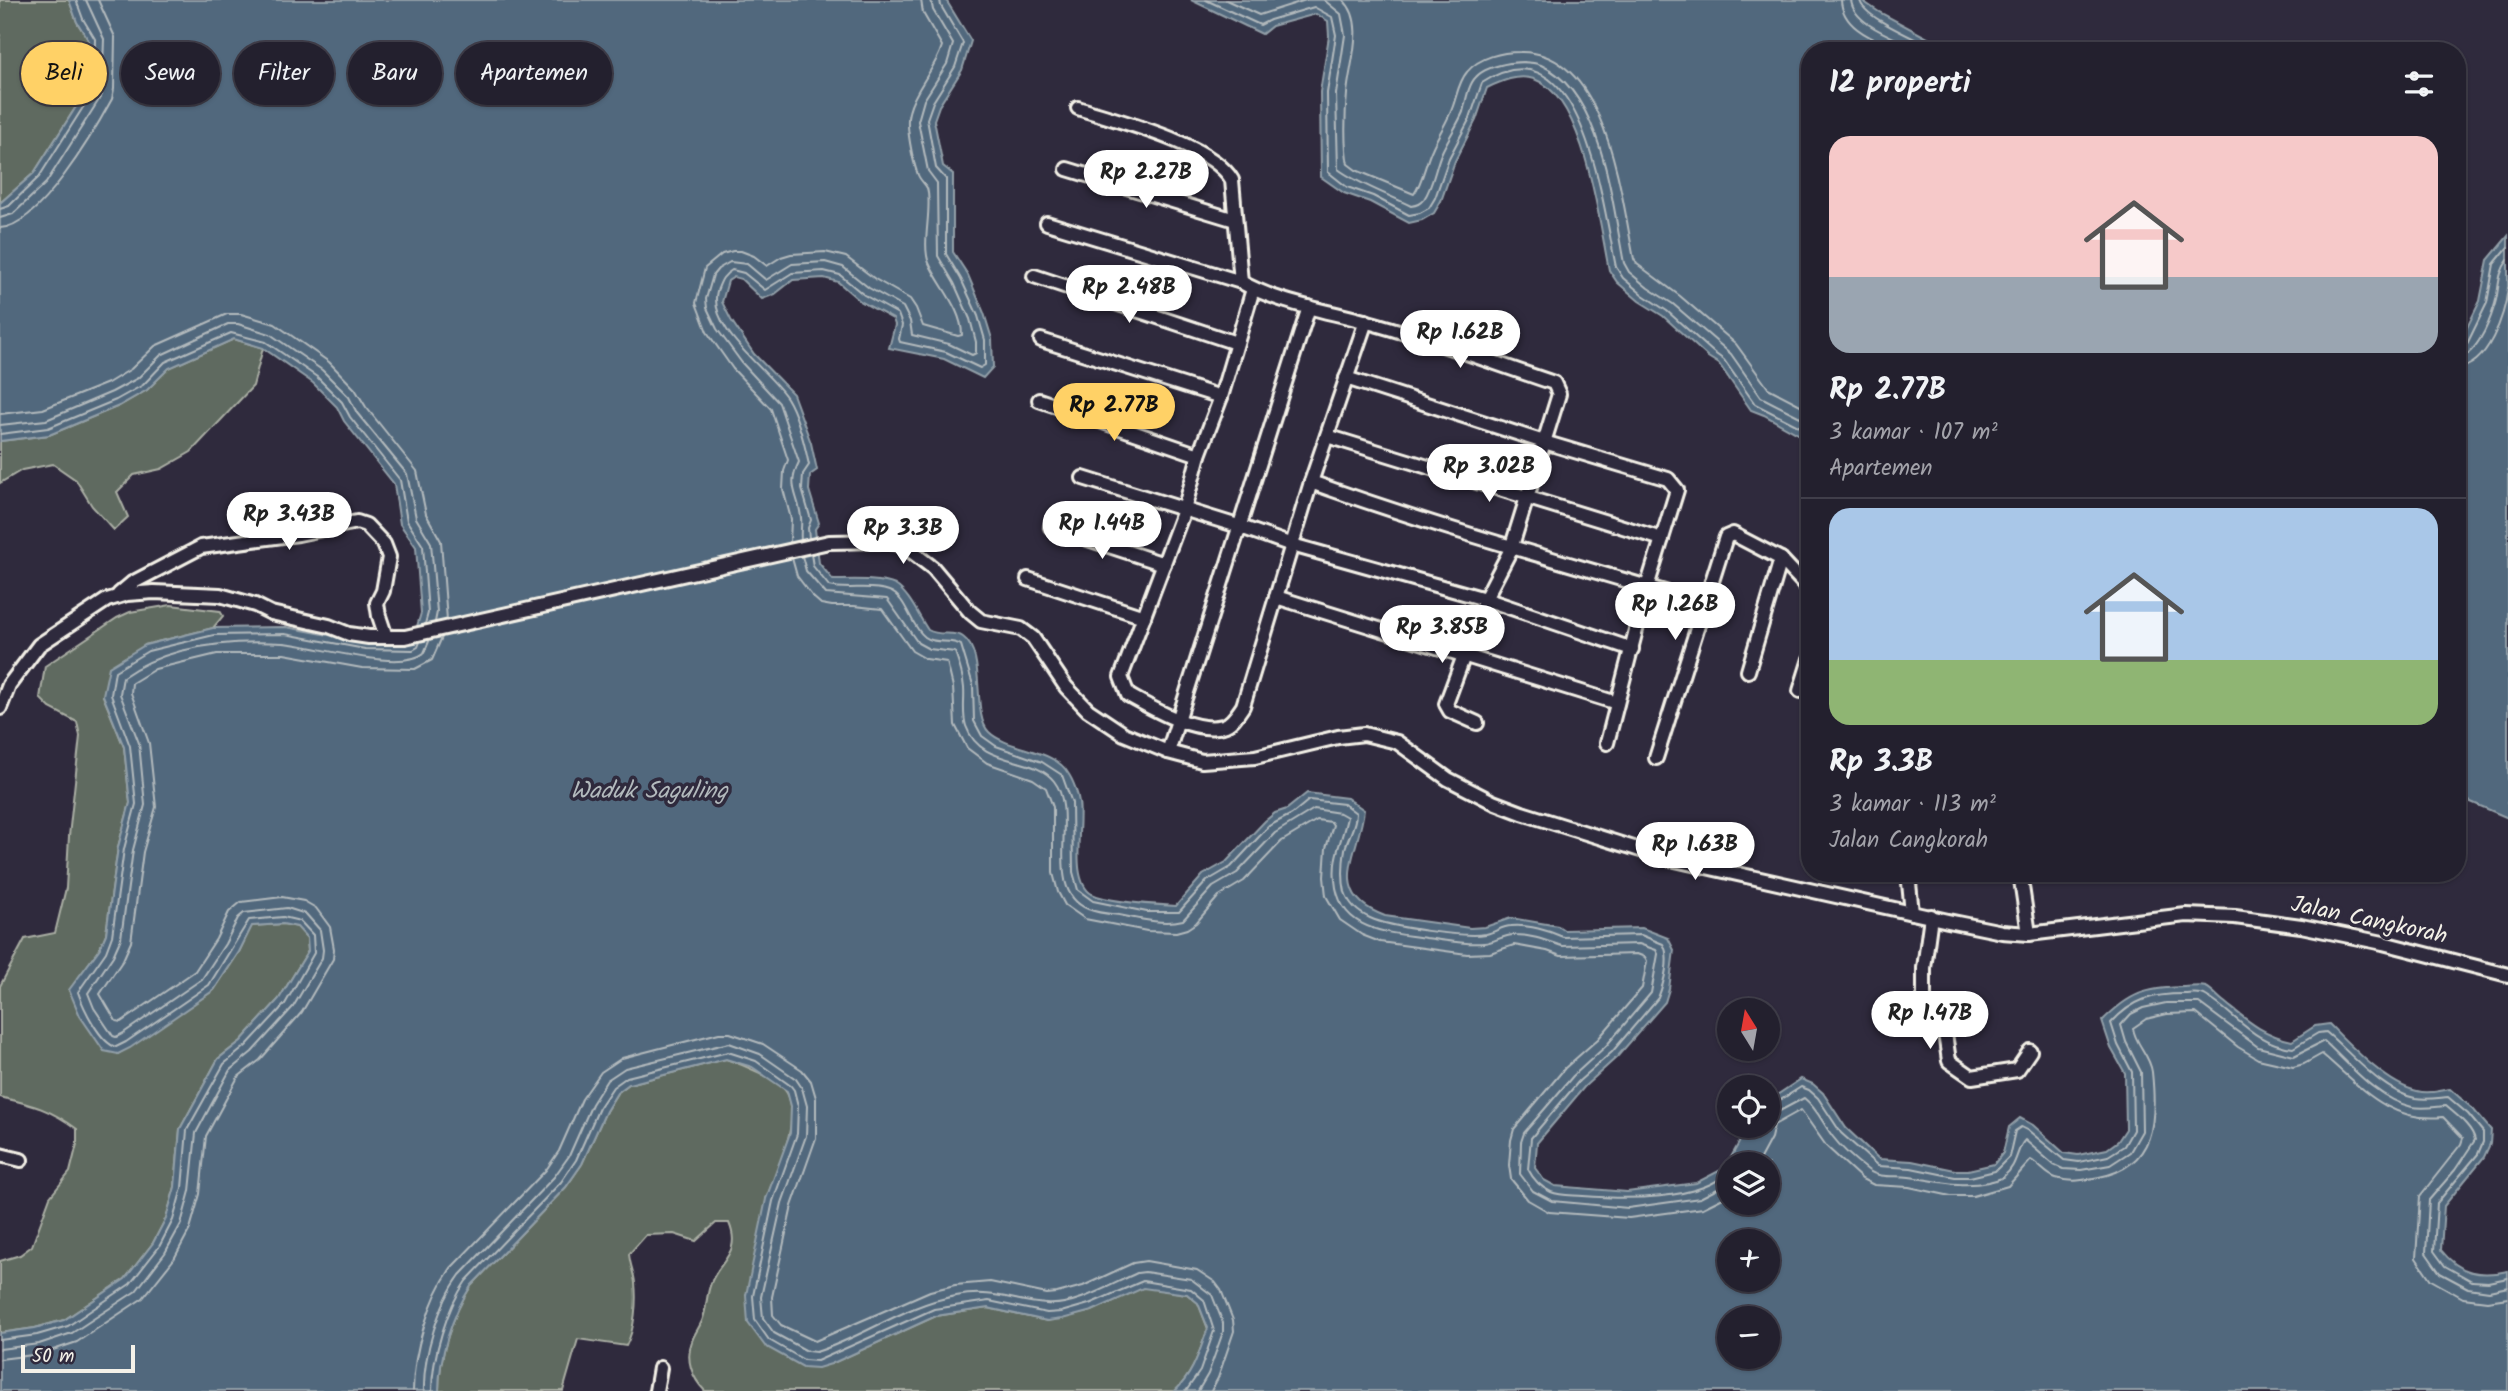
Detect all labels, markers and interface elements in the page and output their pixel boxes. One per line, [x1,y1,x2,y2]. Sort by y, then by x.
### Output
chip: Beli [21,42,107,105]
chip: Sewa [121,42,220,105]
chip: Filter [234,42,334,105]
chip: Baru [348,42,442,105]
chip: Apartemen [456,42,612,105]
text: 12 properti [1829,60,1971,108]
icon: filters [2400,65,2438,103]
pin: Rp 2.27B [1074,150,1218,210]
text: Rp 2.27B [1100,155,1192,191]
icon: home [2071,182,2197,308]
pin: Rp 2.48B [1057,266,1201,325]
text: Rp 2.48B [1082,270,1176,306]
pin: Rp 1.62B [1388,310,1532,370]
text: Rp 1.62B [1416,315,1504,351]
text: Rp 2.77B [1829,367,1946,415]
pin: Rp 2.77B [1042,384,1186,443]
text: Rp 2.77B [1069,388,1159,424]
text: 3 kamar · 107 m² [1829,415,1997,451]
pin: Rp 3.02B [1417,444,1561,504]
text: Rp 3.02B [1443,449,1535,485]
text: Apartemen [1829,451,1933,487]
pin: Rp 3.43B [217,492,361,552]
text: Rp 3.43B [243,497,335,533]
pin: Rp 1.44B [1030,502,1174,561]
pin: Rp 3.3B [838,506,968,566]
text: Rp 1.44B [1059,506,1145,542]
text: Rp 3.3B [863,511,943,547]
icon: home [2071,554,2197,680]
pin: Rp 1.26B [1603,582,1747,642]
text: Rp 1.26B [1631,587,1719,623]
pin: Rp 3.85B [1370,606,1514,665]
text: Rp 3.85B [1396,610,1488,646]
text: Rp 3.3B [1829,739,1933,787]
water label: Waduk Saguling [570,772,729,811]
text: 3 kamar · 113 m² [1829,787,1996,823]
pin: Rp 1.63B [1623,822,1767,882]
text: Jalan Cangkorah [1829,823,1988,859]
text: Rp 1.63B [1652,827,1738,863]
street label: Jalan Cangkorah [2287,887,2451,955]
pin: Rp 1.47B [1858,992,2002,1051]
text: Rp 1.47B [1887,996,1973,1032]
north arrow [1717,998,1780,1060]
map controls [1717,998,1780,1369]
button: locate [1717,1075,1780,1138]
button: layers [1717,1152,1780,1215]
button: + [1717,1229,1780,1292]
button: − [1717,1306,1780,1369]
scale bar [21,1342,135,1374]
text: 50 m [32,1342,74,1372]

